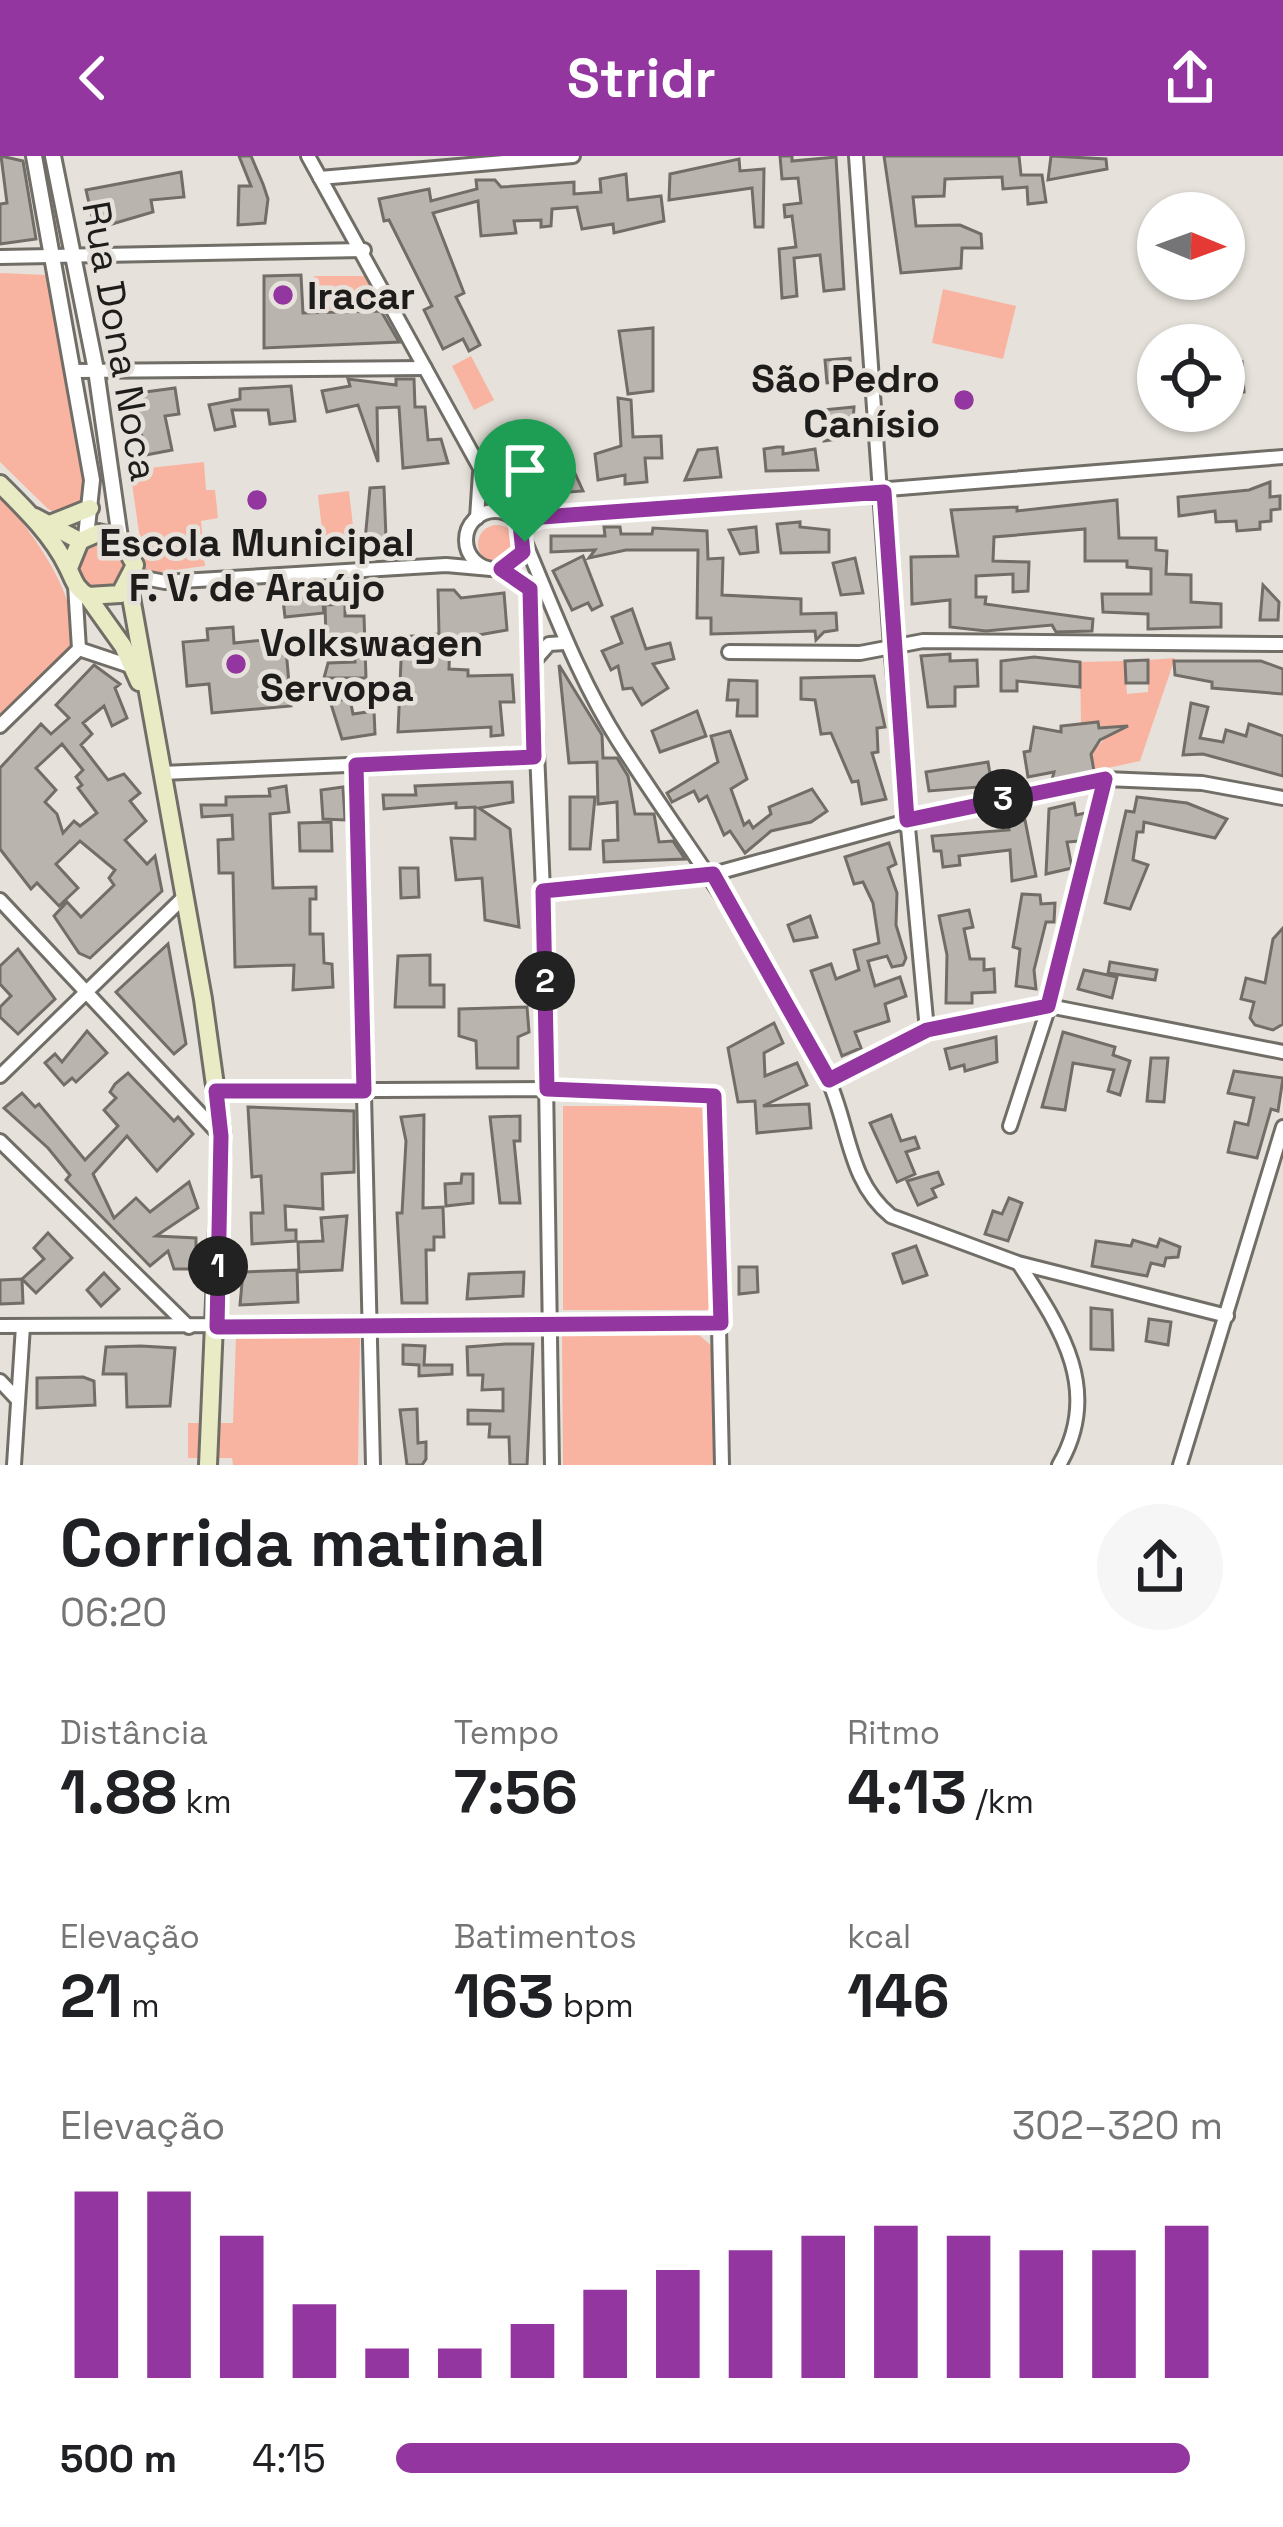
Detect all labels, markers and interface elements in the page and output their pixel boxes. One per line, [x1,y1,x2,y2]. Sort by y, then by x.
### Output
text: Stridr [567,44,716,113]
icon: back [60,45,126,111]
icon: share [1157,45,1223,111]
north arrow [1137,192,1245,300]
map controls [1137,192,1245,432]
street label: Rua Dona Noca [71,197,169,485]
place label: Iracar [307,271,415,320]
marker: Iracar [270,282,296,308]
button: locate [1137,324,1245,432]
place label: São Pedro Canísio [751,354,940,448]
marker: São Pedro Canísio [951,387,977,413]
pin [474,419,576,542]
icon: arrive [492,437,558,503]
marker: Escola Municipal F. V. de Araújo [244,487,270,513]
place label: Escola Municipal F. V. de Araújo [99,518,415,612]
place label: Volkswagen Servopa [260,618,483,712]
marker: Volkswagen Servopa [223,651,249,677]
pin: 3 [973,769,1033,829]
text: 3 [993,778,1013,820]
pin: 2 [515,951,575,1011]
text: 2 [535,960,555,1002]
pin: 1 [188,1236,248,1296]
text: 1 [211,1245,225,1287]
text: Corrida matinal [60,1501,546,1585]
button: share [1097,1504,1223,1630]
text: 06:20 [60,1588,167,1637]
text: Distância [60,1712,208,1754]
text: Tempo [454,1712,559,1754]
text: Ritmo [847,1712,940,1754]
text: 1.88 [60,1754,177,1831]
text: 7:56 [454,1754,578,1831]
text: 4:13 [847,1754,967,1831]
text: km [177,1781,232,1823]
text: /km [967,1781,1034,1823]
text: Elevação [60,1916,200,1958]
text: Batimentos [454,1916,637,1958]
text: kcal [847,1916,911,1958]
text: 21 [60,1958,123,2035]
text: 163 [454,1958,554,2035]
text: 146 [847,1958,950,2035]
text: m [123,1985,160,2027]
text: bpm [554,1985,634,2027]
text: Elevação [60,2101,225,2150]
text: 302–320 m [1012,2101,1223,2150]
text: 500 m [60,2434,177,2483]
text: 4:15 [252,2434,326,2483]

